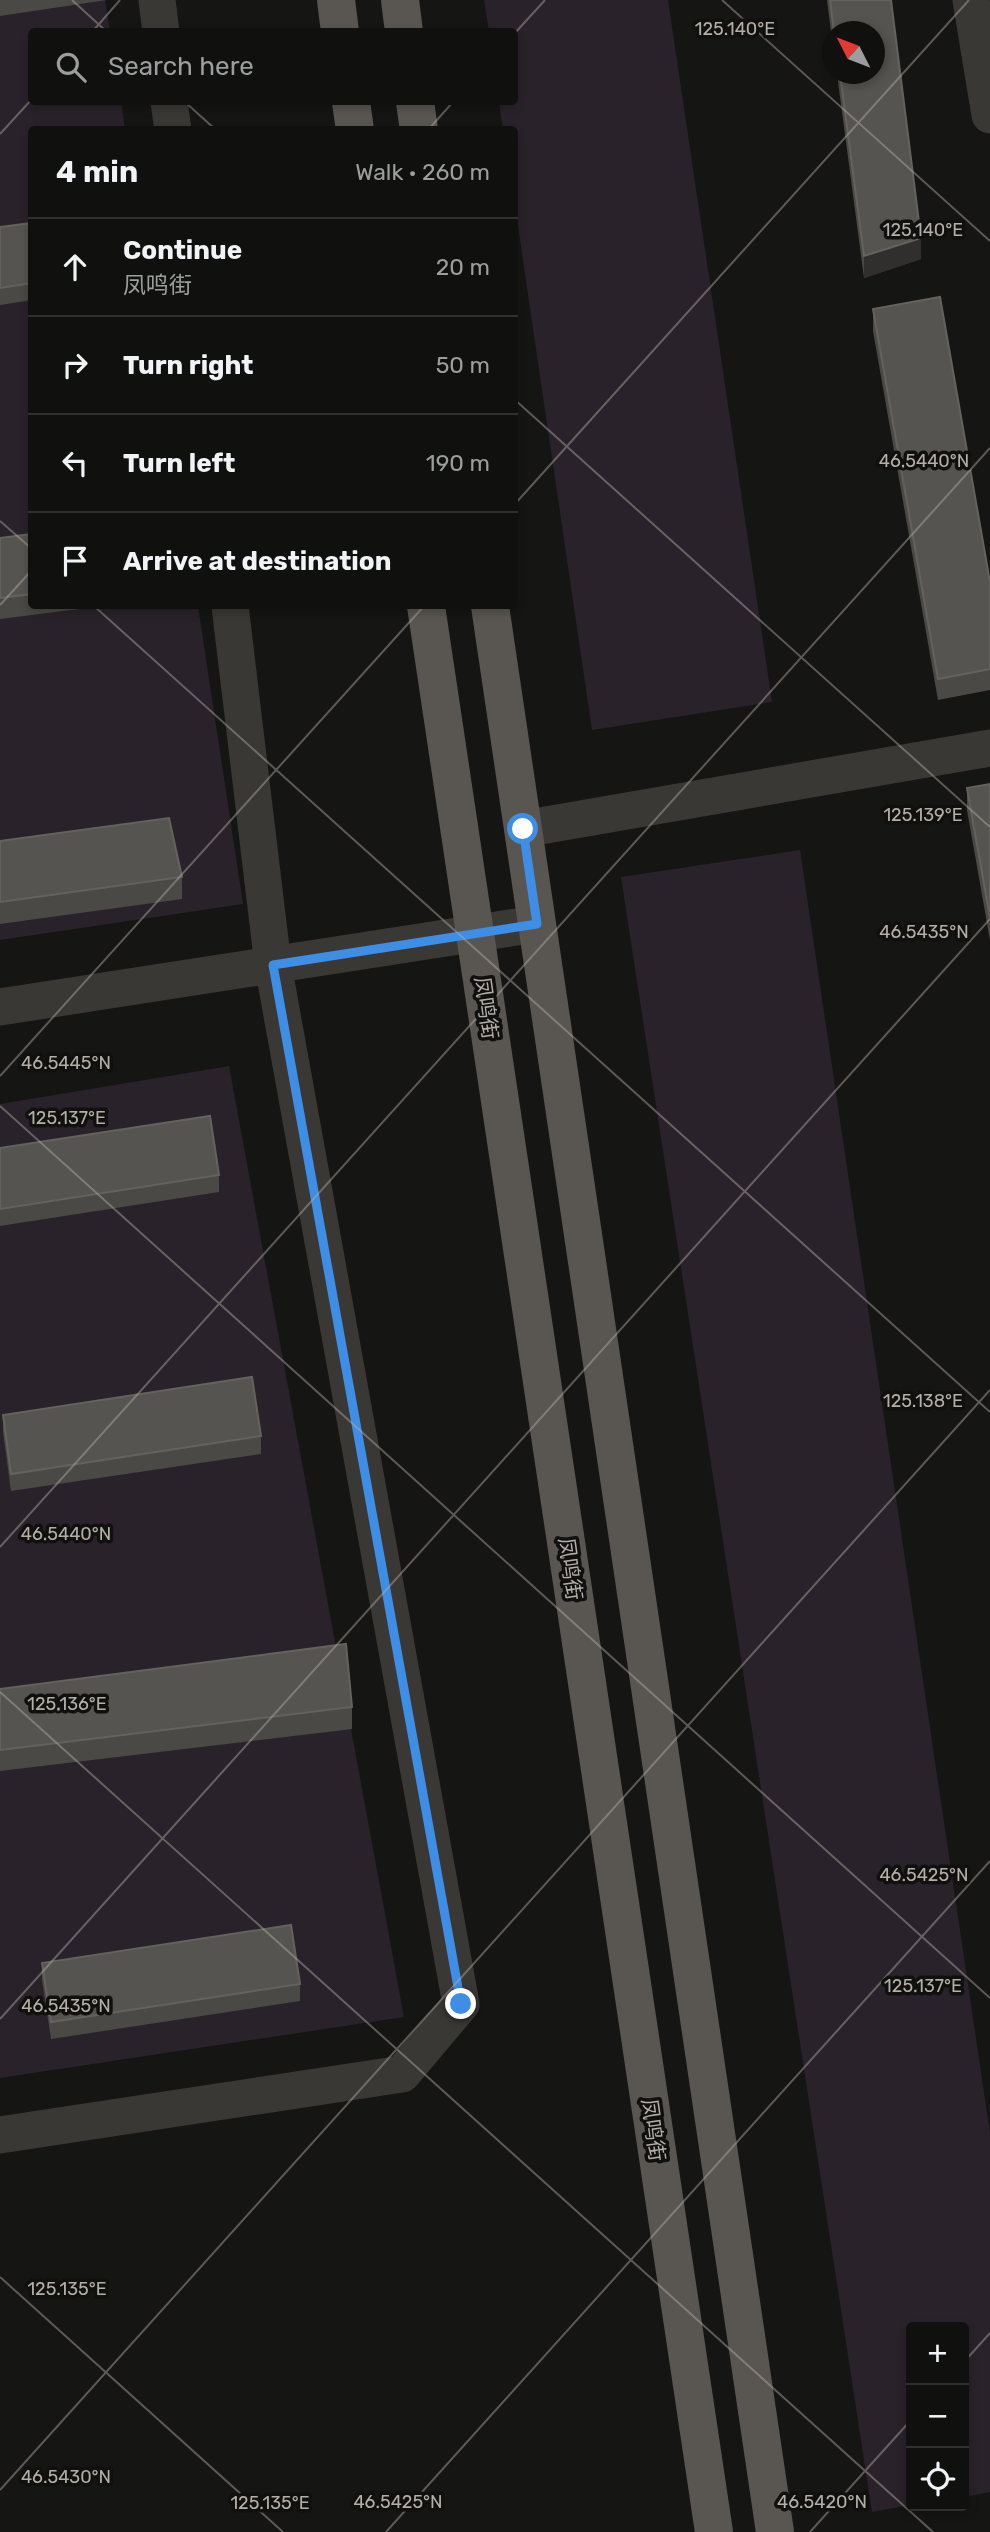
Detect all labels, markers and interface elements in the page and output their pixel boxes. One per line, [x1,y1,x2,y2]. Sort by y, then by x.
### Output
text: 125.140°E [695,18,775,40]
north arrow [822,21,885,84]
search box [28,28,518,105]
icon: search [52,48,90,86]
text: Search here [108,51,254,82]
text: 4 min [56,154,138,190]
text: Walk · 260 m [355,158,490,186]
text: 125.140°E [883,219,963,241]
text: Continue [123,235,242,266]
icon: ahead [56,248,94,286]
text: 20 m [436,253,490,281]
text: 凤鸣街 [123,271,192,299]
icon: right [56,346,94,384]
text: Turn right [123,350,253,381]
text: 50 m [436,351,490,379]
icon: left [56,444,94,482]
text: Turn left [123,448,235,479]
text: 190 m [426,449,490,477]
text: 46.5440°N [879,450,969,472]
icon: arrive [56,542,94,580]
text: Arrive at destination [123,546,391,577]
text: 125.139°E [883,804,963,826]
route start [507,813,538,844]
text: 46.5435°N [879,921,969,943]
street label: 凤鸣街 [470,975,503,1041]
text: 46.5445°N [21,1052,111,1074]
text: 125.137°E [28,1107,106,1129]
text: 125.138°E [883,1390,963,1412]
text: 46.5440°N [21,1523,111,1545]
street label: 凤鸣街 [554,1536,587,1602]
text: 125.136°E [27,1693,107,1715]
text: 46.5425°N [879,1864,969,1886]
text: 125.137°E [884,1975,962,1997]
route end [445,1988,476,2019]
text: 46.5435°N [21,1995,111,2017]
street label: 凤鸣街 [637,2097,670,2163]
text: 125.135°E [27,2278,107,2300]
map controls [906,2322,969,2511]
button: + [906,2322,969,2385]
button: − [906,2385,969,2448]
button: locate [906,2448,969,2511]
text: 46.5430°N [21,2466,111,2488]
text: 46.5425°N [353,2491,443,2513]
text: 46.5420°N [777,2491,867,2513]
text: 125.135°E [230,2492,310,2514]

